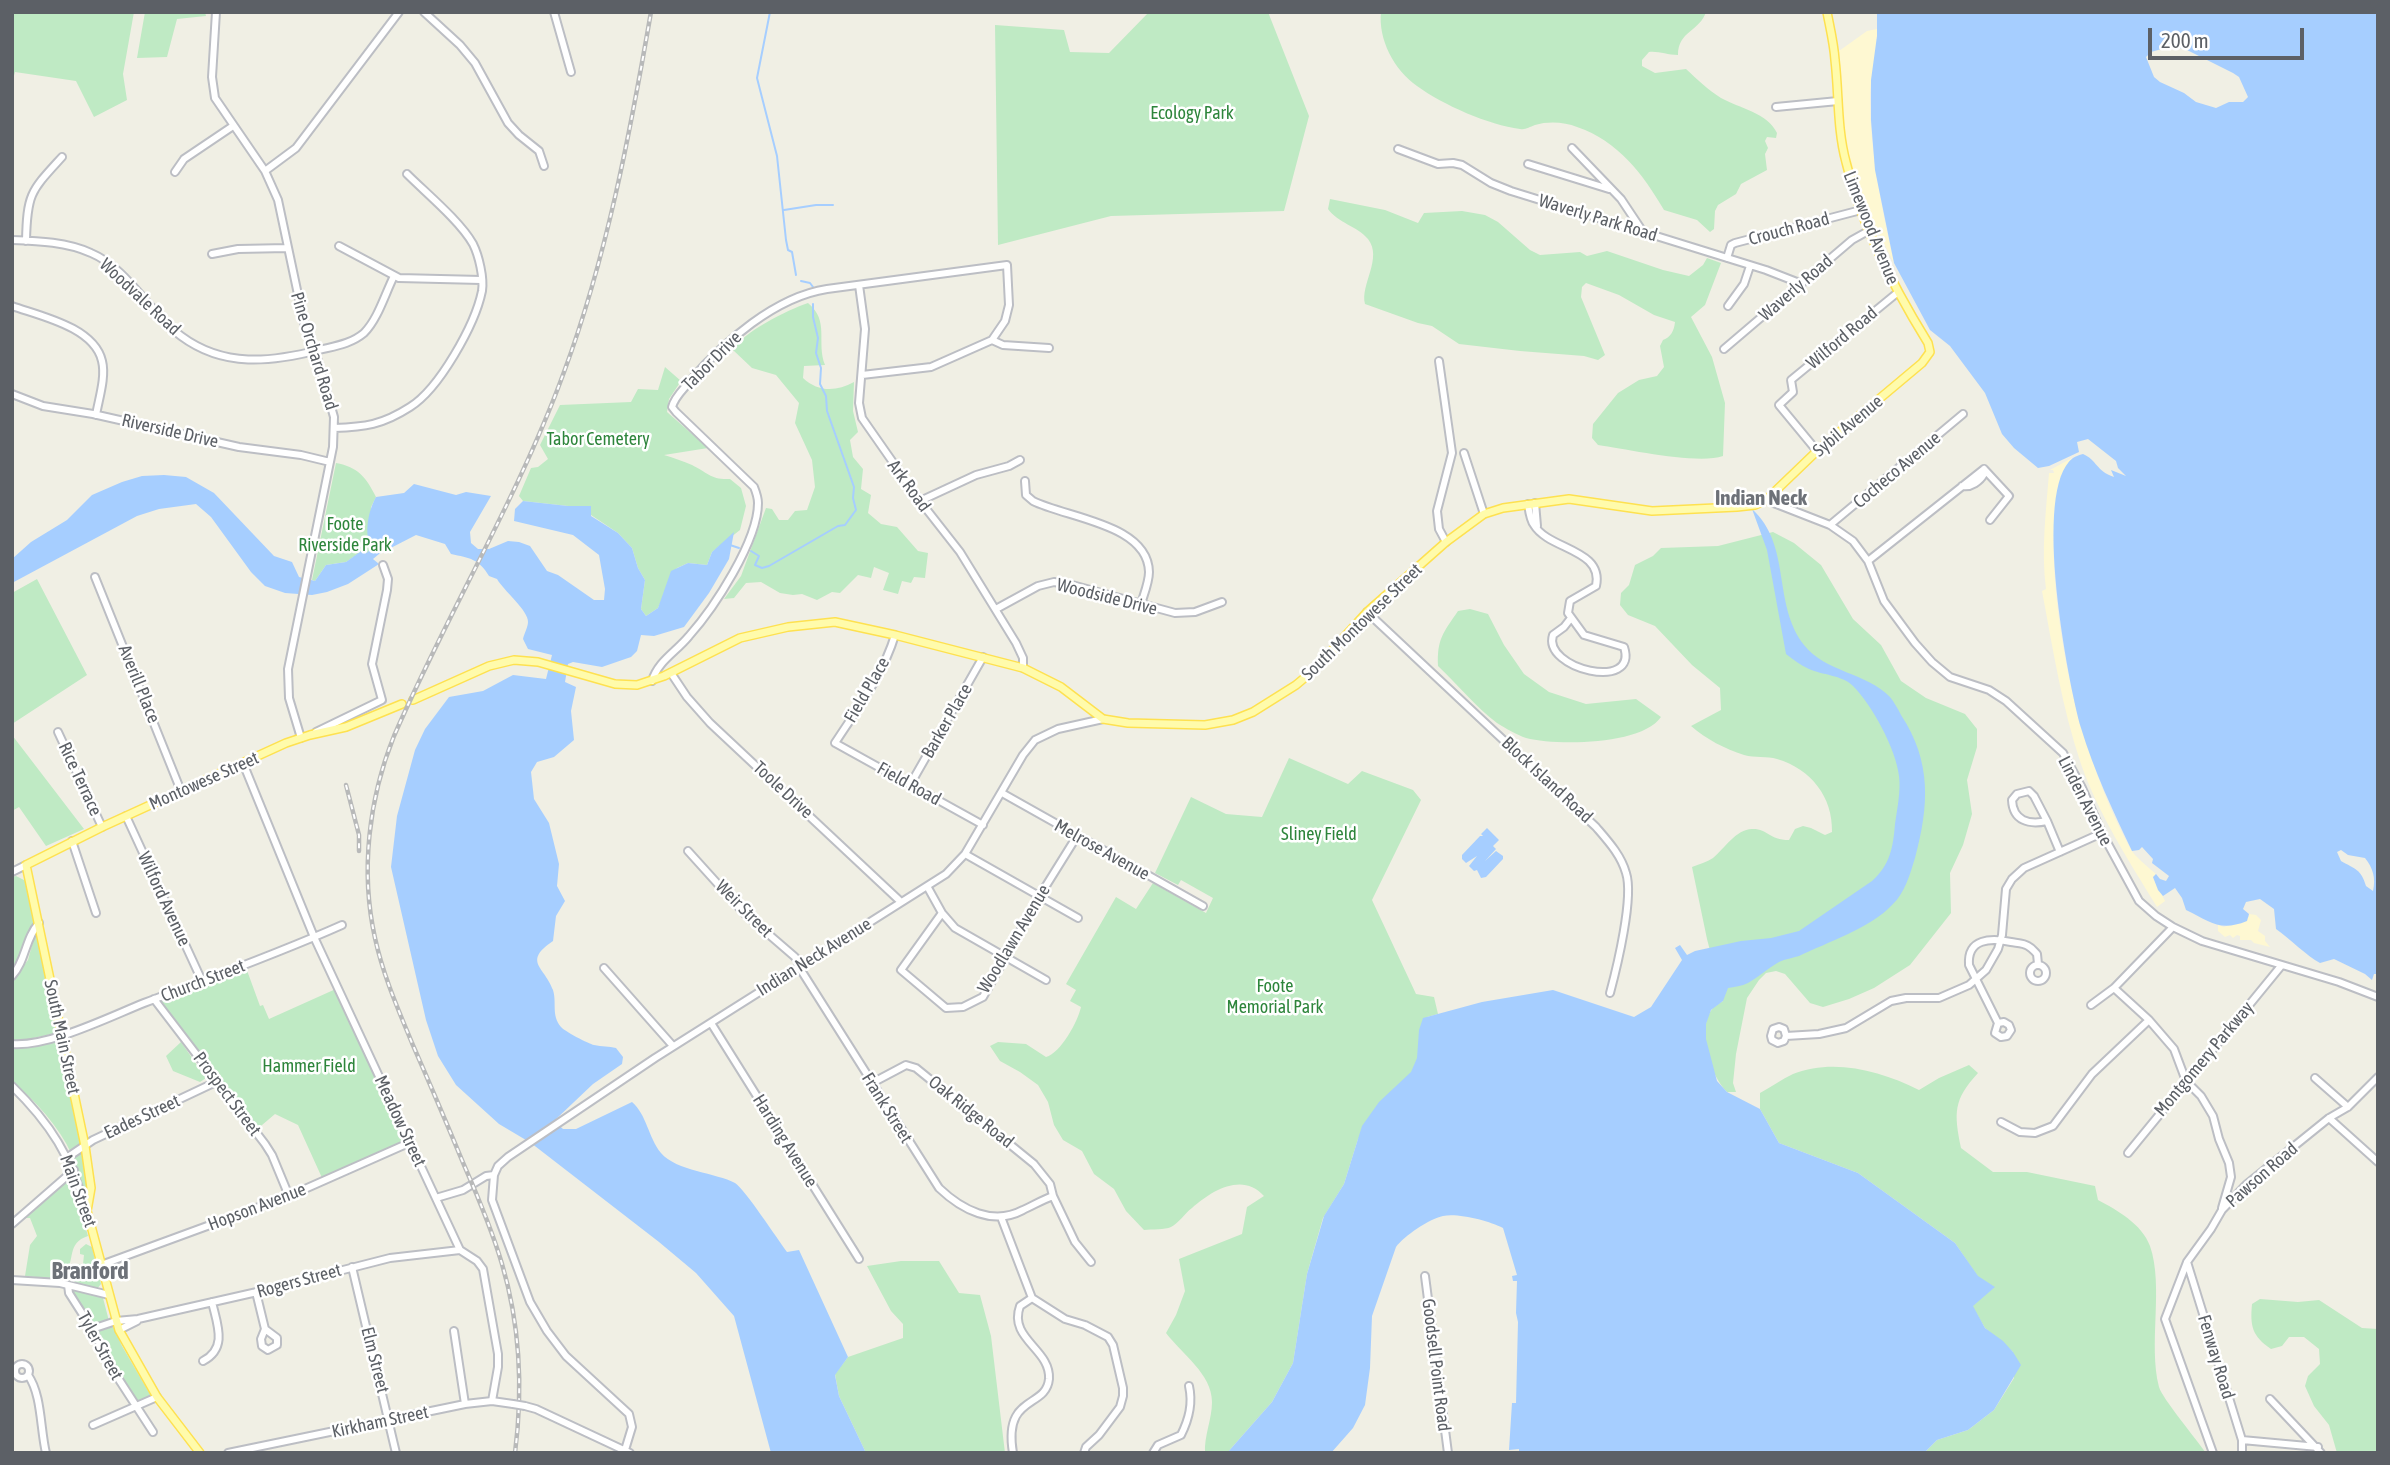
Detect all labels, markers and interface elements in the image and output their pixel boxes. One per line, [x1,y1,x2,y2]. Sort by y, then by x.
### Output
scale bar [2152,14,2308,58]
text: 200 m [2161,28,2209,52]
park label: Ecology Park [1150,102,1234,124]
street label: Limewood Avenue [1838,168,1904,288]
street label: Waverly Park Road [1536,190,1660,246]
street label: Crouch Road [1746,208,1832,250]
street label: Waverly Road [1755,250,1837,326]
street label: Woodvale Road [95,254,185,340]
street label: Pine Orchard Road [286,289,342,413]
street label: Wilford Road [1802,302,1882,374]
street label: Tabor Drive [678,327,746,395]
street label: Sybil Avenue [1809,391,1887,461]
street label: Riverside Drive [120,409,220,453]
street label: Cocheco Avenue [1849,427,1945,513]
park label: Tabor Cemetery [546,428,650,450]
street label: Ark Road [883,456,935,516]
district label: Indian Neck [1715,485,1807,511]
park label: Foote Riverside Park [298,513,392,556]
street label: South Montowese Street [1297,559,1427,685]
street label: Woodside Drive [1055,574,1159,620]
street label: Averill Place [114,642,164,726]
street label: Field Place [840,653,894,727]
street label: Barker Place [917,680,977,762]
street label: Block Island Road [1497,732,1597,828]
street label: Rice Terrace [54,739,106,819]
street label: Montowese Street [146,747,262,815]
street label: Linden Avenue [2053,753,2117,849]
street label: Toole Drive [749,757,817,823]
street label: Field Road [873,758,945,810]
street label: Melrose Avenue [1051,815,1153,885]
park label: Sliney Field [1281,823,1357,845]
street label: Wilford Avenue [133,848,195,950]
street label: Weir Street [711,876,777,942]
street label: Woodlawn Avenue [973,881,1055,997]
street label: Indian Neck Avenue [753,913,875,1001]
street label: Church Street [158,955,248,1007]
park label: Foote Memorial Park [1227,975,1323,1018]
street label: South Main Street [39,978,85,1096]
street label: Montgomery Parkway [2150,997,2258,1121]
street label: Prospect Street [188,1048,266,1140]
park label: Hammer Field [262,1055,356,1077]
street label: Frank Street [857,1069,917,1147]
street label: Oak Ridge Road [924,1071,1018,1153]
street label: Meadow Street [369,1072,431,1170]
street label: Eades Street [101,1090,183,1144]
street label: Harding Avenue [748,1091,822,1191]
street label: Pawson Road [2222,1138,2302,1212]
street label: Main Street [55,1152,101,1230]
street label: Hopson Avenue [205,1178,309,1236]
district label: Branford [51,1257,129,1285]
street label: Rogers Street [254,1259,344,1303]
street label: Goodsell Point Road [1417,1297,1455,1433]
street label: Tyler Street [72,1308,128,1384]
street label: Fenway Road [2193,1312,2239,1402]
street label: Elm Street [356,1325,394,1395]
street label: Kirkham Street [330,1401,430,1443]

